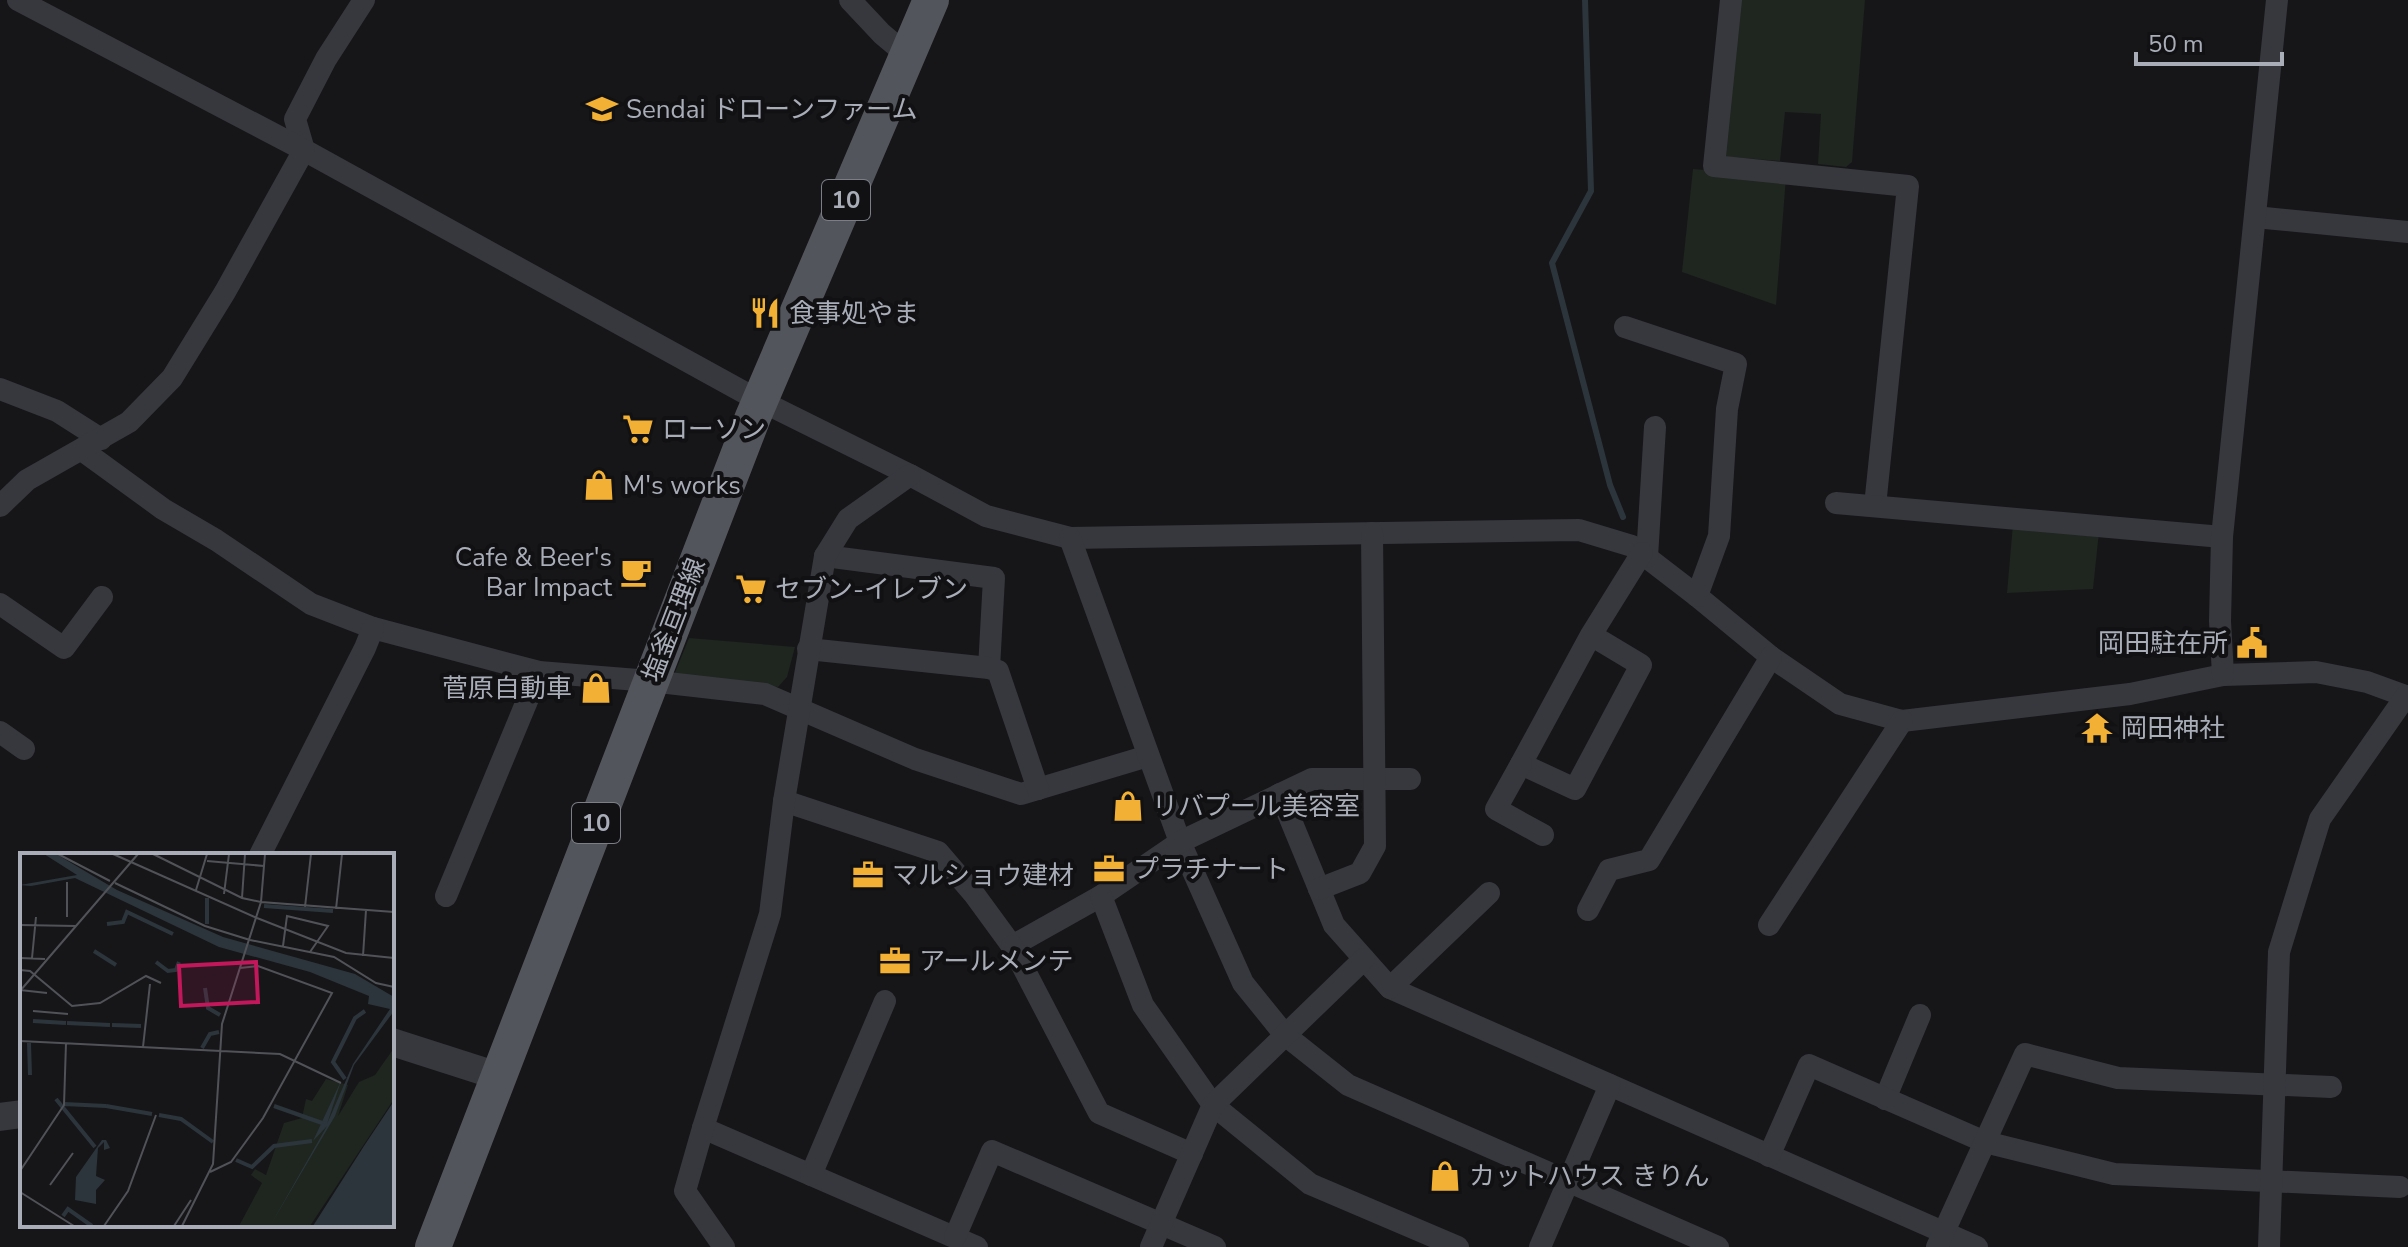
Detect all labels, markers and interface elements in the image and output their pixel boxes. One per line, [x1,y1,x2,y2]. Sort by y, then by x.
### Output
scale bar [2136,16,2282,66]
text: 50 m [2148,28,2204,60]
school or university icon: Sendai ドローンファーム [585,92,619,126]
place label: Sendai ドローンファーム [626,92,917,127]
road number: 10 [822,180,870,220]
restaurant icon: 食事処やま [748,296,782,330]
place label: 食事処やま [789,296,919,331]
supermarket icon: ローソン [621,412,655,446]
place label: ローソン [662,412,766,447]
shop icon: M's works [582,468,616,502]
place label: M's works [623,468,741,503]
place label: Cafe & Beer's Bar Impact [455,540,613,605]
street label: 塩釜亘理線 [634,553,714,687]
cafe icon: Cafe & Beer's Bar Impact [619,555,653,589]
supermarket icon: セブン-イレブン [734,572,768,606]
place label: セブン-イレブン [775,572,968,607]
place label: 岡田駐在所 [2098,626,2228,661]
public building icon: 岡田駐在所 [2235,626,2269,660]
place label: 菅原自動車 [442,671,572,706]
shop icon: 菅原自動車 [579,671,613,705]
temple icon: 岡田神社 [2080,711,2114,745]
place label: 岡田神社 [2121,711,2225,746]
shop icon: リバプール美容室 [1111,789,1145,823]
place label: リバプール美容室 [1152,789,1360,824]
road number: 10 [572,803,620,843]
office icon: プラチナート [1092,852,1126,886]
place label: プラチナート [1133,852,1289,887]
inset map [20,853,394,1227]
office icon: マルショウ建材 [851,858,885,892]
place label: マルショウ建材 [892,858,1074,893]
office icon: アールメンテ [878,944,912,978]
place label: アールメンテ [919,944,1073,979]
shop icon: カットハウス きりん [1428,1159,1462,1193]
place label: カットハウス きりん [1469,1159,1710,1194]

